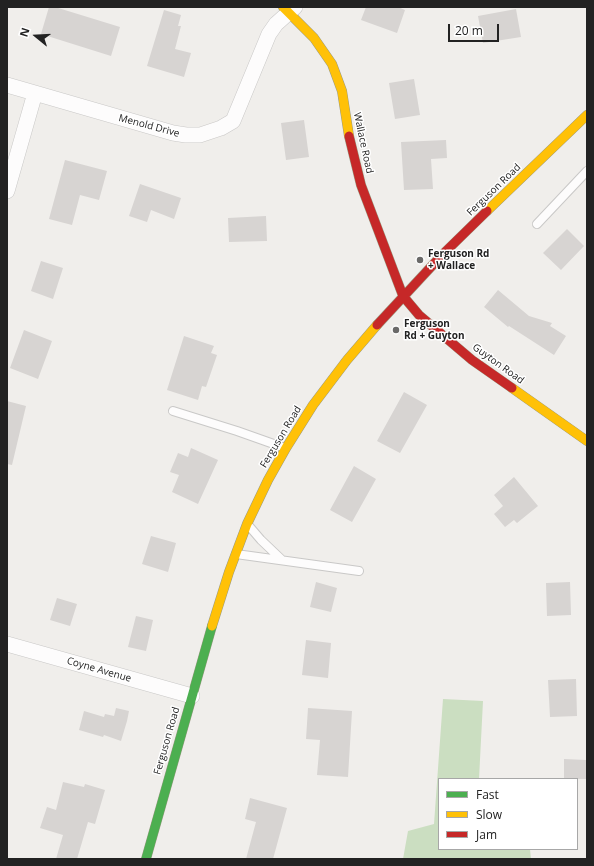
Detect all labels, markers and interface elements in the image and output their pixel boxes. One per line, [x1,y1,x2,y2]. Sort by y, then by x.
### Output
north arrow [16,16,56,56]
scale bar [450,16,501,42]
text: 20 m [455,22,483,39]
text: N [16,26,33,39]
street label: Wallace Road [351,111,375,175]
street label: Menold Drive [117,112,181,140]
street label: Ferguson Road [465,161,523,219]
place label: Ferguson Rd + Wallace [428,248,489,272]
marker: Ferguson Rd + Wallace [415,255,425,265]
place label: Ferguson Rd + Guyton [404,318,464,342]
marker: Ferguson Rd + Guyton [391,325,401,335]
street label: Guyton Road [470,341,526,387]
street label: Ferguson Road [258,404,304,470]
street label: Coyne Avenue [65,655,133,685]
street label: Ferguson Road [152,706,182,776]
legend [438,778,578,850]
text: Fast [476,786,499,803]
text: Slow [476,806,502,823]
text: Jam [476,826,497,843]

